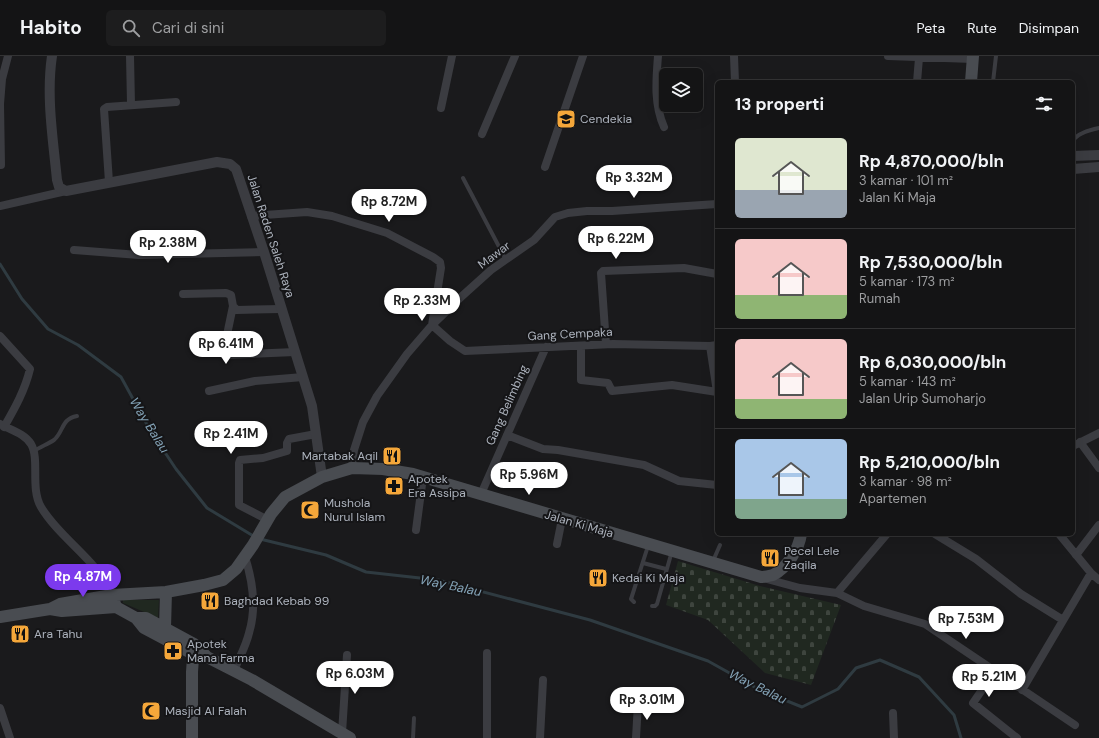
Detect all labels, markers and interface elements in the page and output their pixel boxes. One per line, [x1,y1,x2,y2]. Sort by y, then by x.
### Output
search box [106,10,386,46]
text: Habito [20,15,82,40]
icon: search [120,17,142,39]
text: Cari di sini [152,18,224,38]
text: Peta [917,19,945,37]
text: Rute [967,19,997,37]
text: Disimpan [1019,19,1079,37]
map controls [659,68,703,112]
button: layers [659,68,703,112]
text: 13 properti [735,93,824,115]
icon: filters [1033,93,1055,115]
school or university icon: Cendekia [555,108,577,130]
place label: Cendekia [580,111,632,127]
text: Rp 4,870,000/bln [859,150,1004,172]
icon: home [767,154,815,202]
pin: Rp 3.32M [593,165,675,199]
text: Rp 3.32M [605,169,663,186]
street label: Jalan Raden Saleh Raya [243,172,299,300]
text: 3 kamar · 101 m² [859,172,953,189]
pin: Rp 8.72M [348,189,430,223]
text: Jalan Ki Maja [859,189,936,206]
text: Rp 8.72M [361,193,417,210]
pin: Rp 6.22M [575,226,657,260]
pin: Rp 2.38M [127,230,209,264]
text: Rp 6.22M [587,230,645,247]
text: Rp 2.38M [139,234,197,251]
street label: Mawar [475,237,514,272]
text: Rp 7,530,000/bln [859,251,1002,273]
icon: home [767,255,815,303]
text: 5 kamar · 173 m² [859,273,955,290]
pin: Rp 2.33M [381,288,463,322]
text: Rumah [859,290,900,307]
text: Rp 2.33M [393,292,451,309]
street label: Gang Cempaka [527,324,613,344]
pin: Rp 6.41M [185,331,267,365]
text: Rp 6.41M [198,335,254,352]
text: Rp 6,030,000/bln [859,351,1006,373]
icon: home [767,355,815,403]
street label: Gang Belimbing [482,362,532,448]
text: 5 kamar · 143 m² [859,373,956,390]
text: Jalan Urip Sumoharjo [859,390,986,407]
water label: Way Balau [126,394,174,457]
pin: Rp 2.41M [190,421,272,455]
text: Rp 2.41M [203,425,259,442]
restaurant icon: Martabak Aqil [381,445,403,467]
place label: Martabak Aqil [302,448,378,464]
text: Rp 5,210,000/bln [859,451,1000,473]
icon: home [767,455,815,503]
pin: Rp 5.96M [488,462,570,496]
text: Rp 5.96M [500,466,558,483]
place label: Apotek Era Assipa [408,471,466,501]
text: 3 kamar · 98 m² [859,473,952,490]
pharmacy icon: Apotek Era Assipa [383,475,405,497]
text: Apartemen [859,490,926,507]
place label: Mushola Nurul Islam [324,495,385,525]
mosque icon: Mushola Nurul Islam [299,499,321,521]
street label: Jalan Ki Maja [543,507,615,541]
place label: Pecel Lele Zaqila [784,543,840,573]
restaurant icon: Pecel Lele Zaqila [759,547,781,569]
pin: Rp 4.87M [42,564,124,598]
restaurant icon: Kedai Ki Maja [587,567,609,589]
text: Rp 4.87M [54,568,112,585]
place label: Kedai Ki Maja [612,570,685,586]
water label: Way Balau [419,571,484,600]
restaurant icon: Baghdad Kebab 99 [199,590,221,612]
place label: Baghdad Kebab 99 [224,593,329,609]
pin: Rp 7.53M [925,606,1007,640]
text: Rp 7.53M [938,610,994,627]
restaurant icon: Ara Tahu [9,623,31,645]
place label: Ara Tahu [34,626,82,642]
place label: Apotek Mana Farma [187,636,254,666]
pharmacy icon: Apotek Mana Farma [162,640,184,662]
pin: Rp 6.03M [314,661,396,695]
pin: Rp 5.21M [948,664,1030,698]
text: Rp 6.03M [326,665,384,682]
water label: Way Balau [726,665,790,708]
text: Rp 5.21M [962,668,1016,685]
pin: Rp 3.01M [606,687,688,721]
text: Rp 3.01M [619,691,675,708]
mosque icon: Masjid Al Falah [140,700,162,722]
place label: Masjid Al Falah [165,703,247,719]

